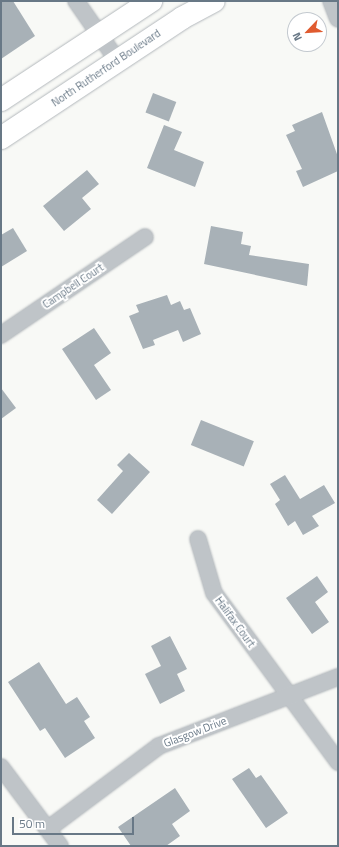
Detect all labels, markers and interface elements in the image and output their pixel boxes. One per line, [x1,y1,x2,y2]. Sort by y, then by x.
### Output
north arrow [287,12,327,52]
street label: North Rutherford Boulevard [49,27,163,109]
text: N [288,30,306,43]
street label: Campbell Court [40,261,106,311]
street label: Halifax Court [212,594,258,650]
street label: Glasgow Drive [162,714,228,750]
scale bar [14,809,136,835]
text: 50 m [19,814,45,833]

